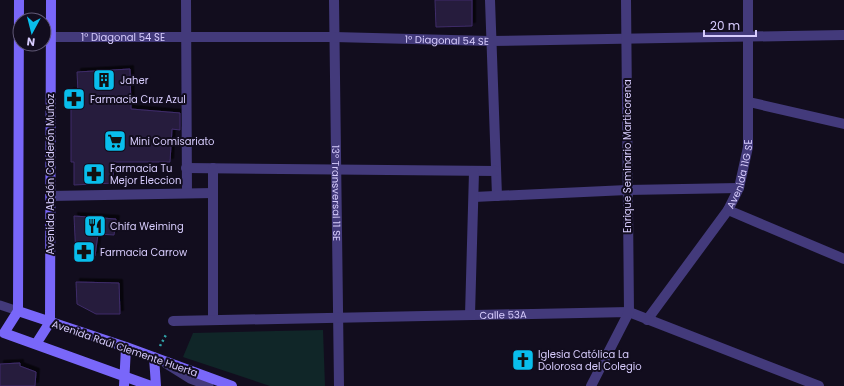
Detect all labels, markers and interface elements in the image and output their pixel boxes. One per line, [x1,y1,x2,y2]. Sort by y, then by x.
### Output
north arrow [12,12,52,52]
scale bar [704,12,756,38]
text: 20 m [710,17,740,34]
street label: 1° Diagonal 54 SE [81,30,165,45]
street label: 1° Diagonal 54 SE [405,32,489,49]
text: N [26,33,36,50]
building icon: Jaher [91,67,117,93]
place label: Jaher [120,73,149,88]
street label: Enrique Seminario Marticorena [620,79,635,233]
pharmacy icon: Farmacia Cruz Azul [61,86,87,112]
place label: Farmacia Cruz Azul [90,92,186,107]
street label: Avenida Abdón Calderón Muñoz [43,93,58,254]
supermarket icon: Mini Comisariato [102,128,128,154]
place label: Mini Comisariato [130,134,214,149]
street label: Avenida 11G SE [723,139,756,211]
street label: 13° Transversal 11 SE [328,145,344,241]
pharmacy icon: Farmacia Tu Mejor Eleccion [81,161,107,187]
place label: Farmacia Tu Mejor Eleccion [110,161,181,188]
restaurant icon: Chifa Weiming [82,213,108,239]
place label: Chifa Weiming [110,219,184,234]
pharmacy icon: Farmacia Carrow [71,239,97,265]
place label: Farmacia Carrow [100,245,188,260]
street label: Calle 53A [479,307,527,323]
street label: Avenida Raúl Clemente Huerta [50,316,200,381]
church icon: Iglesia Católica La Dolorosa del Colegio [510,347,536,373]
place label: Iglesia Católica La Dolorosa del Colegio [538,347,642,374]

